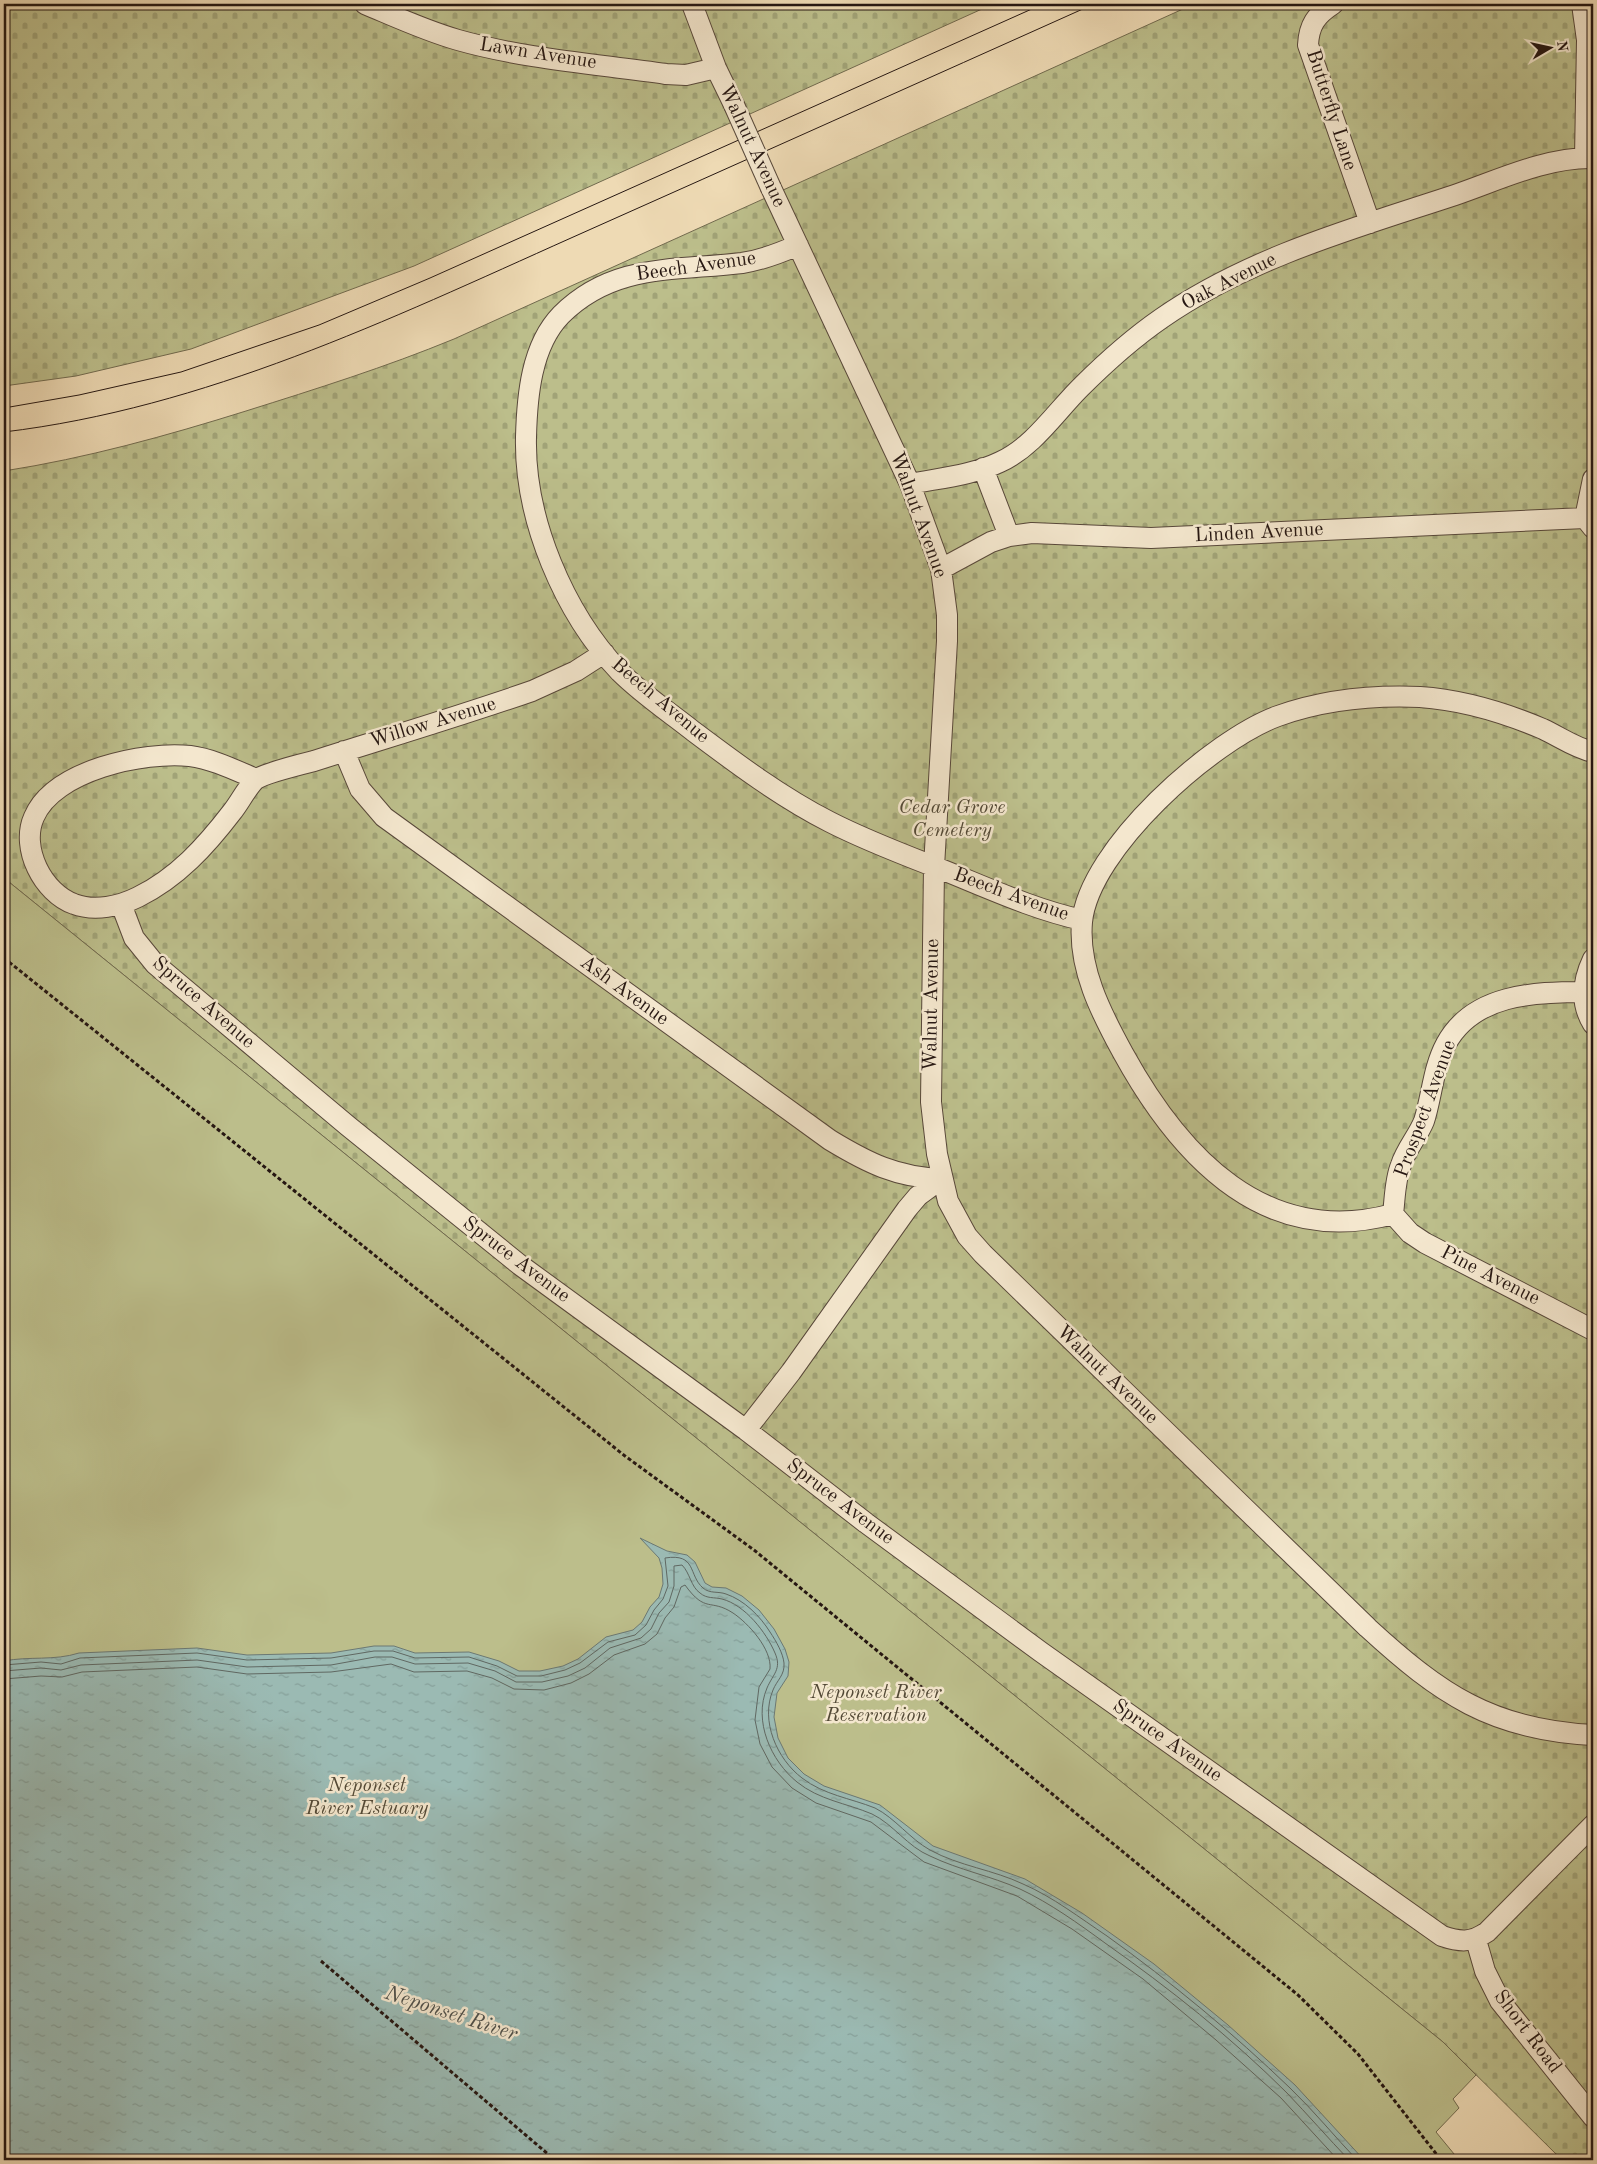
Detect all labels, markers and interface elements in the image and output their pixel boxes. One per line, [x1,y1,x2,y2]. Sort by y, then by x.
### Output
north arrow [1524,22,1574,72]
street label: Lawn Avenue [478,35,598,73]
text: N [1554,40,1570,53]
street label: Butterfly Lane [1302,47,1360,173]
street label: Walnut Avenue [715,82,789,210]
street label: Beech Avenue [635,249,757,285]
street label: Oak Avenue [1178,250,1280,314]
street label: Walnut Avenue [886,449,950,581]
street label: Linden Avenue [1194,520,1324,546]
street label: Beech Avenue [607,654,713,748]
street label: Willow Avenue [367,694,499,752]
park label: Cedar Grove Cemetery [898,798,1006,841]
street label: Beech Avenue [951,865,1071,925]
street label: Walnut Avenue [921,939,943,1071]
street label: Ash Avenue [576,952,672,1030]
street label: Spruce Avenue [148,953,258,1053]
street label: Prospect Avenue [1392,1038,1460,1180]
street label: Spruce Avenue [459,1213,573,1307]
street label: Pine Avenue [1437,1243,1543,1309]
street label: Walnut Avenue [1052,1322,1162,1428]
street label: Spruce Avenue [783,1455,897,1549]
park label: Neponset River Reservation [809,1683,942,1726]
street label: Spruce Avenue [1109,1696,1225,1786]
park label: Neponset River Estuary [305,1776,429,1819]
water label: Neponset River [381,1982,521,2046]
street label: Short Road [1489,1987,1565,2077]

